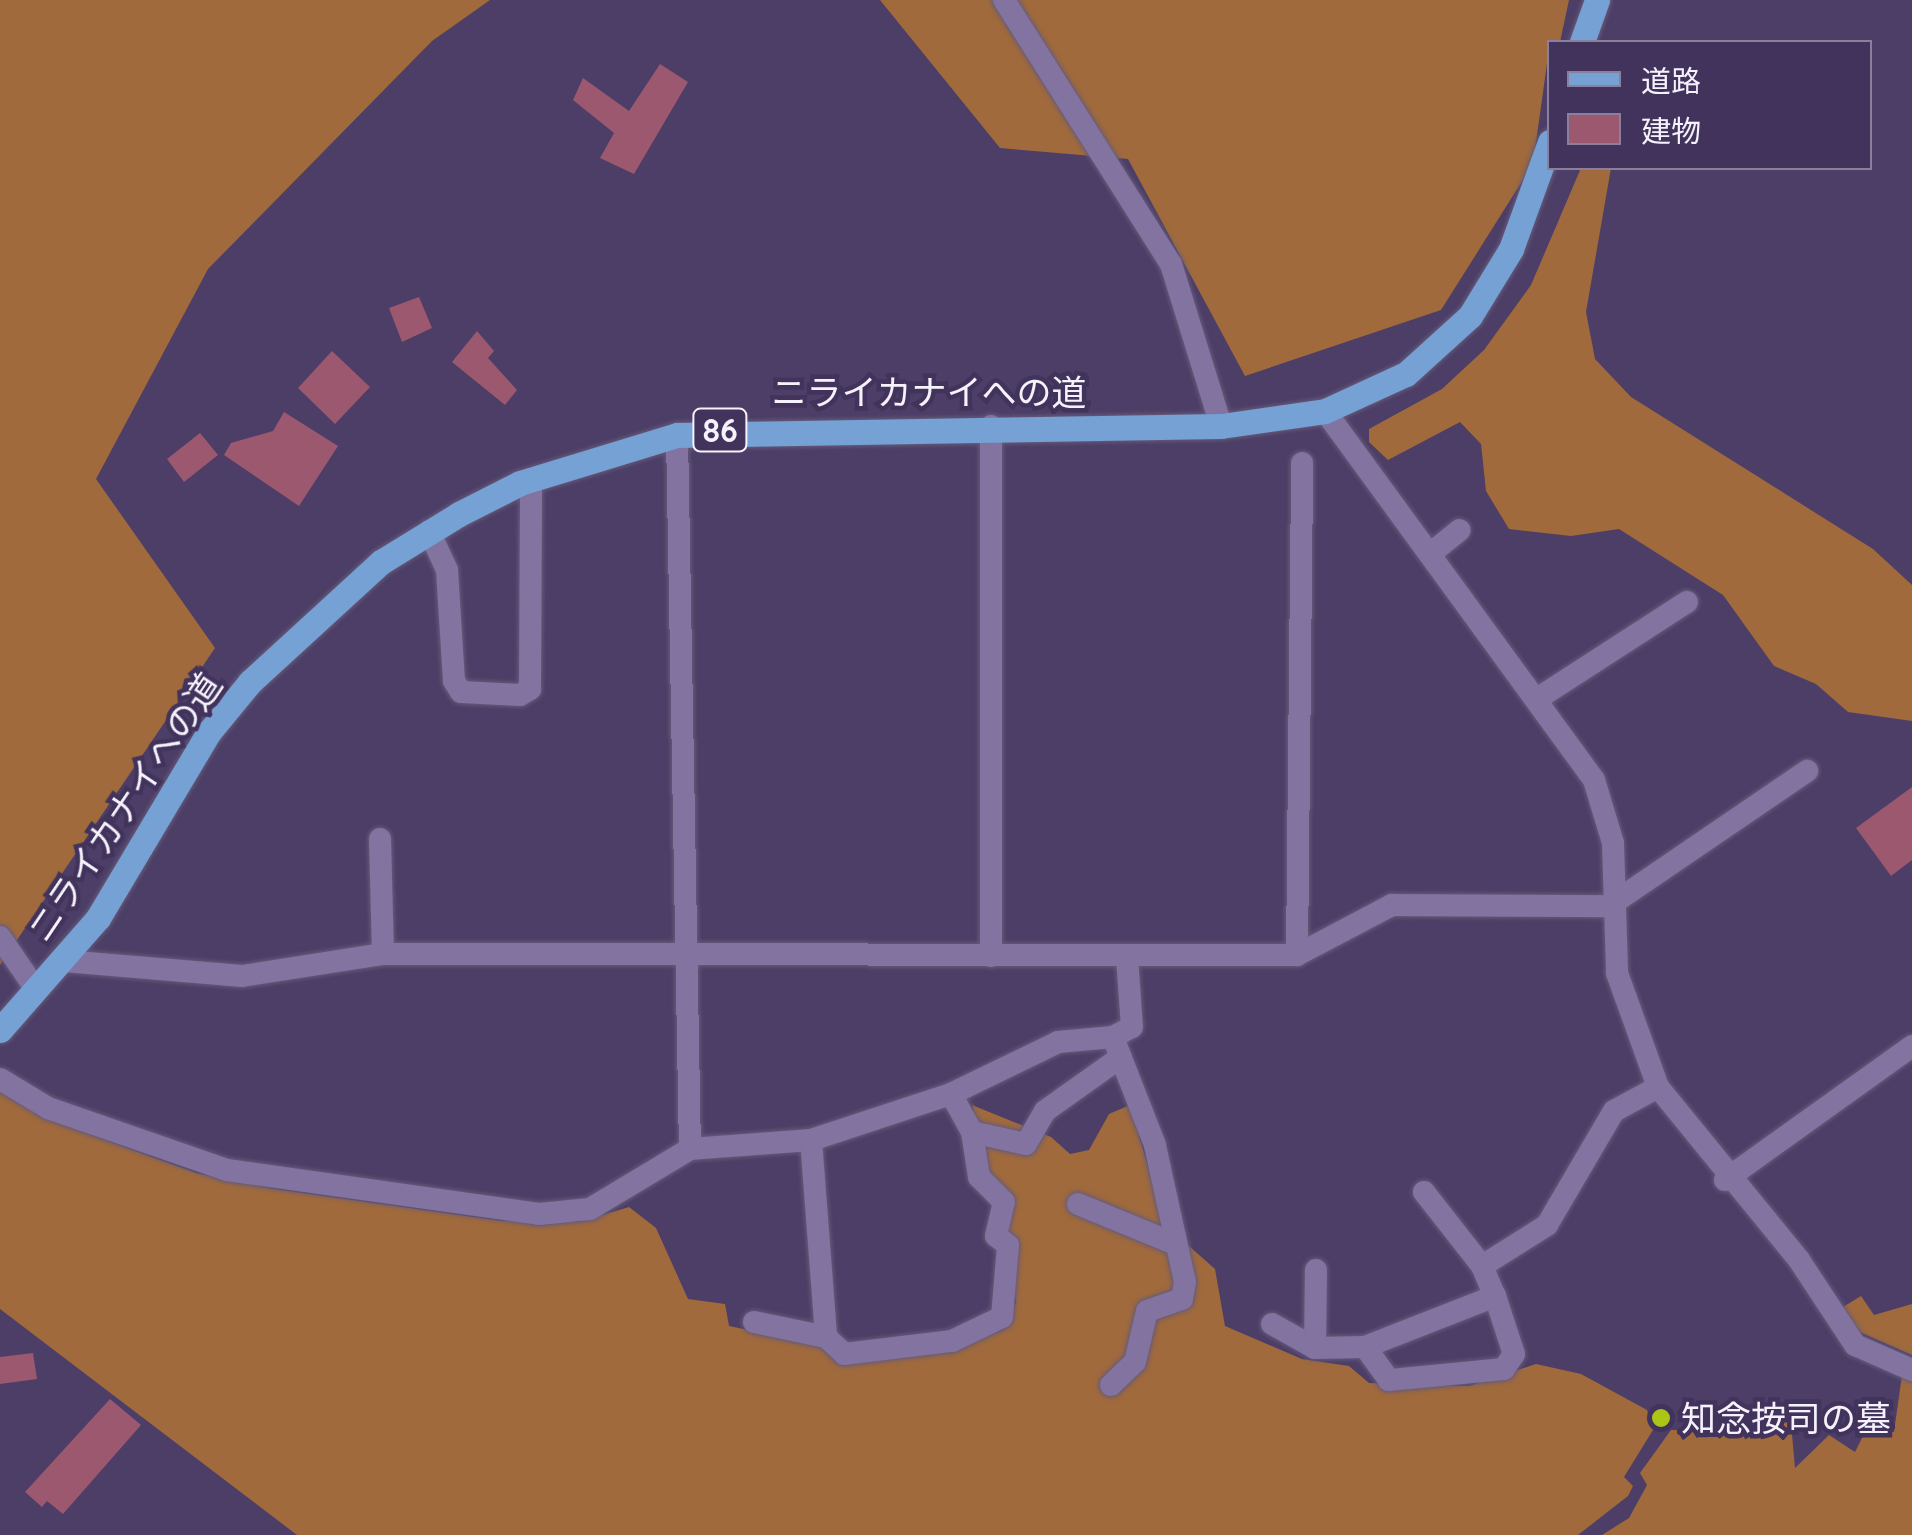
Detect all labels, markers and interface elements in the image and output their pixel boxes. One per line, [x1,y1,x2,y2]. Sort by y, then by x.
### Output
legend [1547,40,1872,170]
text: 道路 [1641,62,1701,100]
text: 建物 [1641,112,1701,150]
street label: ニライカナイへの道 [772,371,1086,413]
road number: 86 [690,403,750,457]
street label: ニライカナイへの道 [19,665,229,949]
place label: 知念按司の墓 [1681,1397,1891,1439]
marker: 知念按司の墓 [1650,1407,1672,1429]

